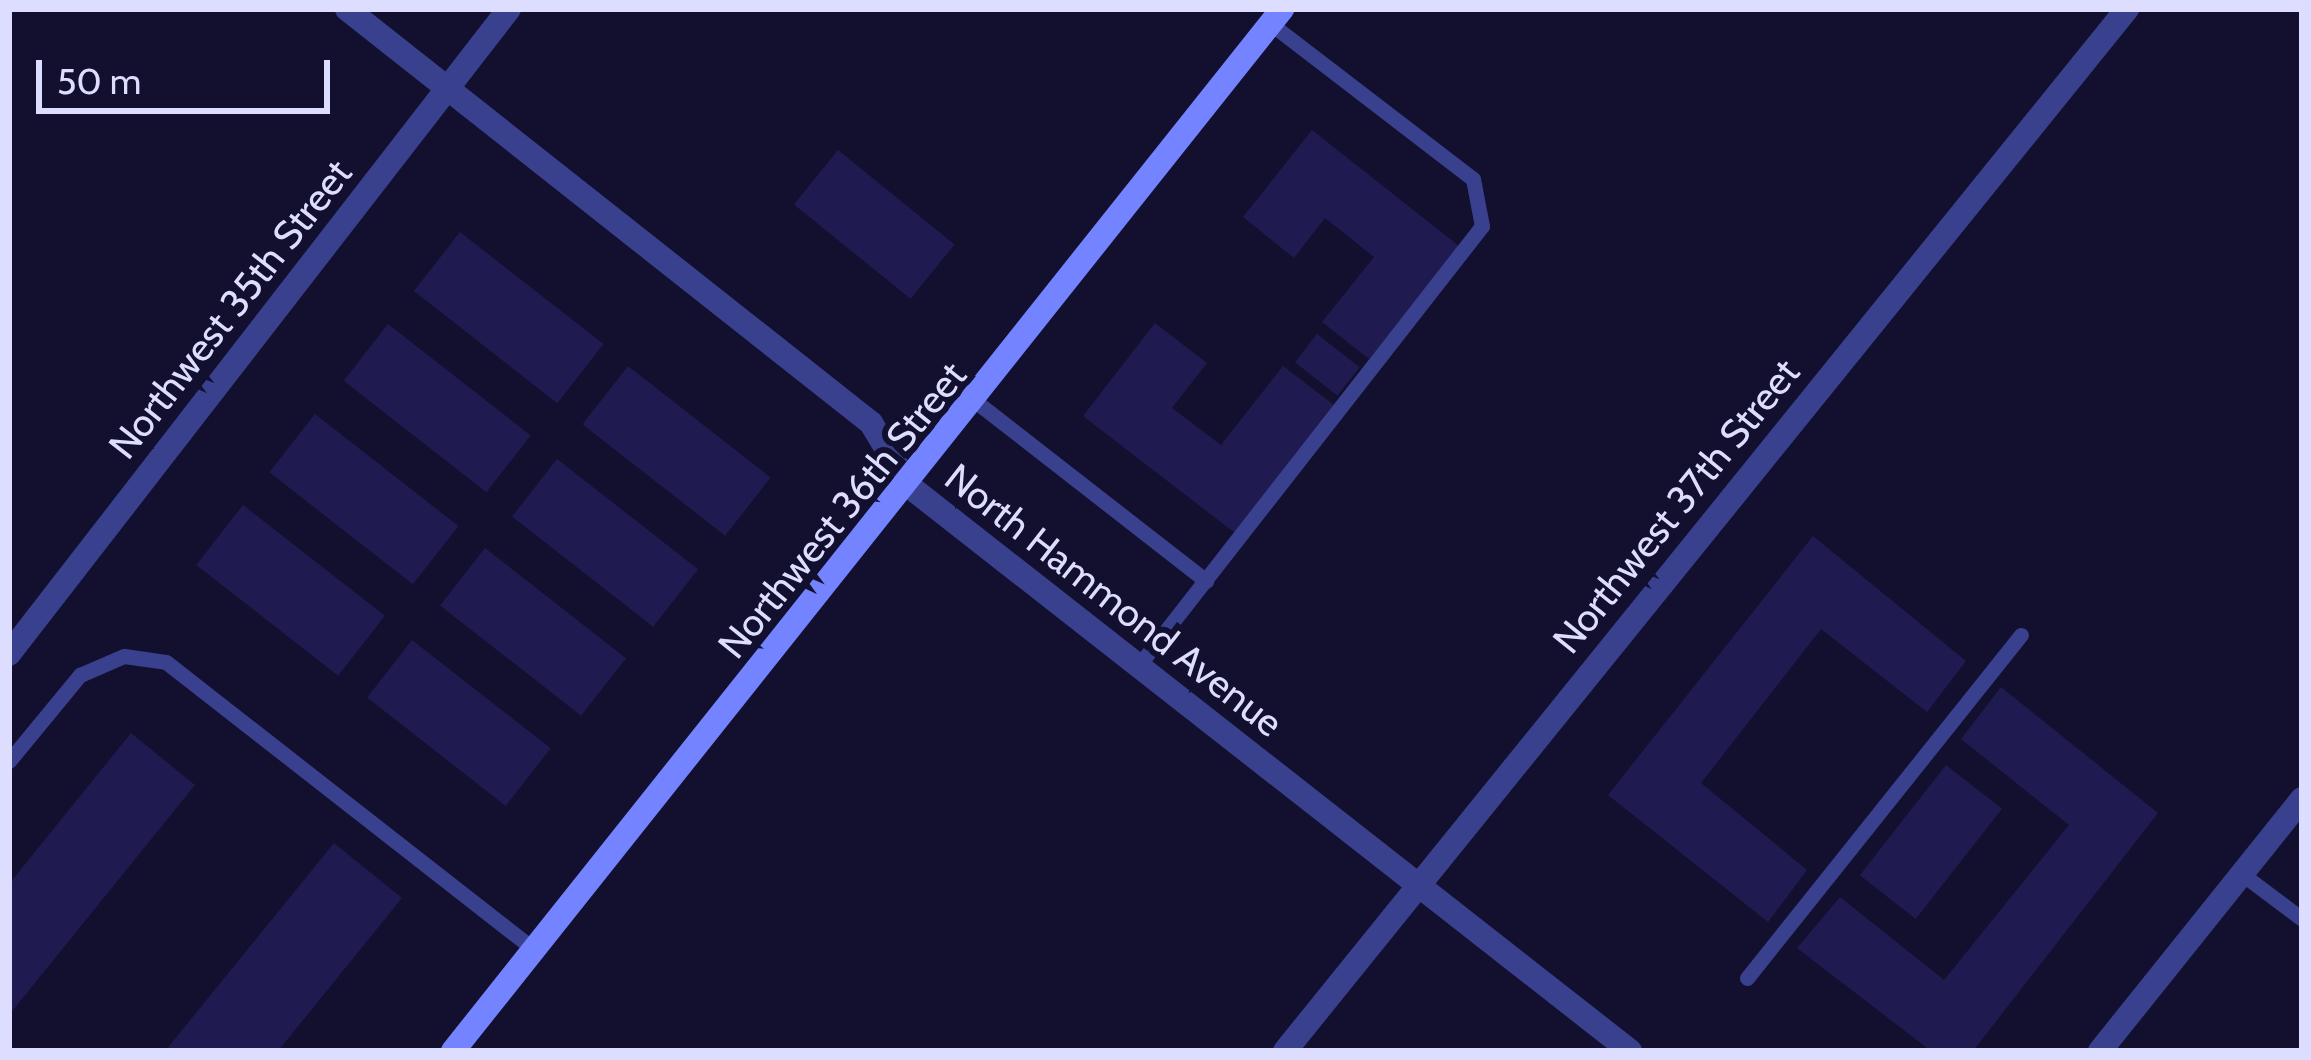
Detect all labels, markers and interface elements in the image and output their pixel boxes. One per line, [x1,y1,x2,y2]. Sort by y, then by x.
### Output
scale bar [42,36,336,110]
text: 50 m [57,59,141,103]
street label: Northwest 35th Street [99,150,361,468]
street label: Northwest 37th Street [1543,350,1809,662]
street label: Northwest 36th Street [708,353,976,667]
street label: North Hammond Avenue [936,454,1292,746]

